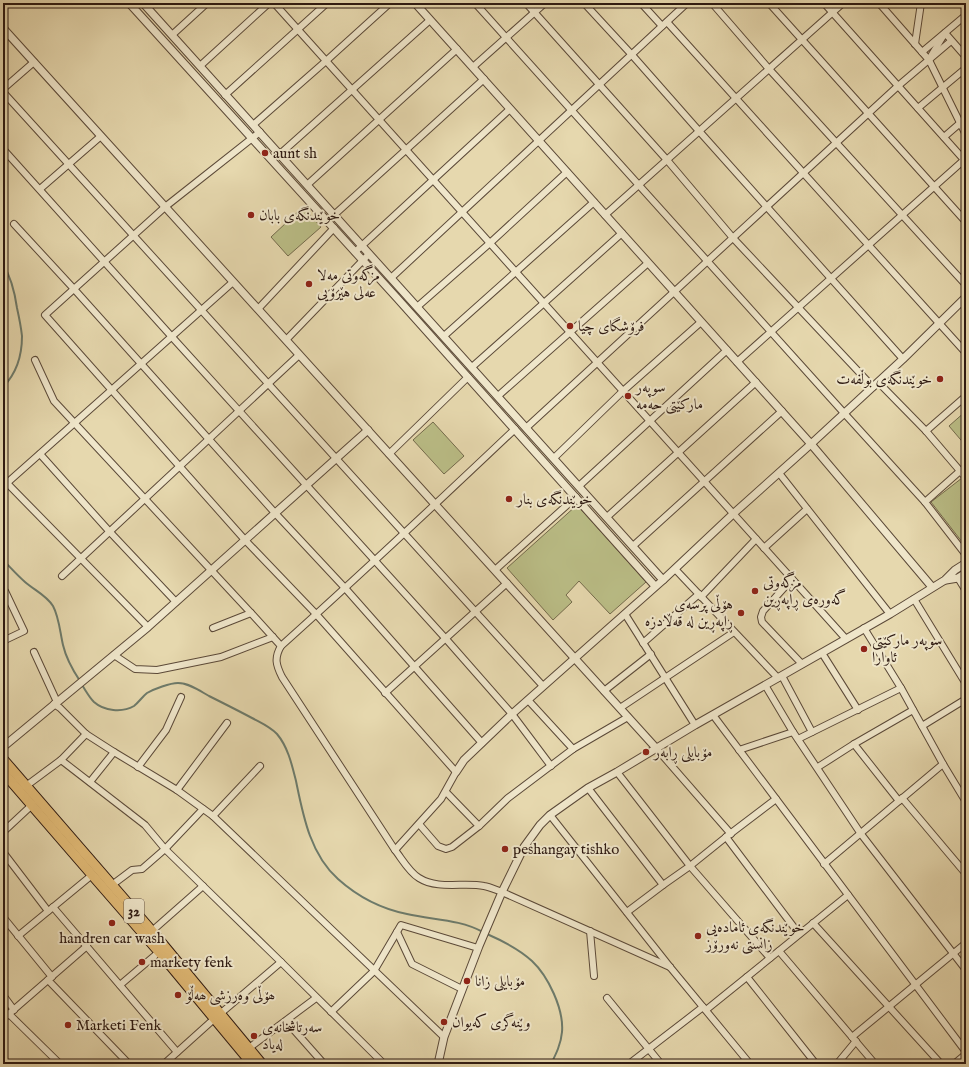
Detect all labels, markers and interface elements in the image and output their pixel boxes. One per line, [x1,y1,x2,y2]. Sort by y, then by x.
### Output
place label: aunt sh [273,144,317,163]
marker: aunt sh [260,148,270,158]
place label: خوێندنگەی بابان [259,206,340,225]
marker: خوێندنگەی بابان [246,210,256,220]
place label: مزگەوتی مەلا عەلی هێرۆیی [317,264,380,302]
marker: مزگەوتی مەلا عەلی هێرۆیی [304,279,314,289]
place label: فرۆشگای چیا [578,316,645,336]
marker: فرۆشگای چیا [565,321,575,331]
place label: خوێندنگەی بوڵفەت [836,369,932,389]
marker: خوێندنگەی بوڵفەت [935,374,945,384]
place label: سوپەر مارکێتی حەمە [634,378,703,415]
marker: سوپەر مارکێتی حەمە [623,391,633,401]
place label: خوێندنگەی بنار [515,490,592,509]
marker: خوێندنگەی بنار [504,494,514,504]
place label: مزگەوتی گەورەی ڕاپەڕین [763,571,846,611]
marker: مزگەوتی گەورەی ڕاپەڕین [750,586,760,596]
place label: هۆڵی پرسەی ڕاپەڕین لە قەڵادزە [645,594,733,633]
marker: هۆڵی پرسەی ڕاپەڕین لە قەڵادزە [736,608,746,618]
place label: سوپەر مارکێتی ئاوارا [872,631,942,667]
marker: سوپەر مارکێتی ئاوارا [859,644,869,654]
place label: مۆبایلی ڕابەر [652,743,712,764]
marker: مۆبایلی ڕابەر [641,747,651,757]
place label: peshangay tishko [513,840,619,859]
marker: peshangay tishko [500,844,510,854]
road number: 32 [124,899,144,923]
marker: handren car wash [107,918,117,928]
place label: خوێندنگەی ئامادەیی زانستی نەورۆز [704,918,805,955]
place label: handren car wash [59,929,165,948]
marker: خوێندنگەی ئامادەیی زانستی نەورۆز [693,931,703,941]
place label: markety fenk [150,953,233,972]
marker: markety fenk [137,957,147,967]
place label: مۆبایلی زانا [475,972,525,992]
marker: مۆبایلی زانا [462,976,472,986]
place label: ھۆڵی وەرزشی ھەڵۆ [184,985,275,1006]
marker: ھۆڵی وەرزشی ھەڵۆ [173,990,183,1000]
place label: وێنەگری کەیوان [452,1012,531,1032]
place label: Marketi Fenk [76,1016,163,1035]
marker: وێنەگری کەیوان [439,1017,449,1027]
place label: سەرتاشخانەی لەیاد [262,1018,322,1054]
marker: Marketi Fenk [63,1020,73,1030]
marker: سەرتاشخانەی لەیاد [249,1031,259,1041]

